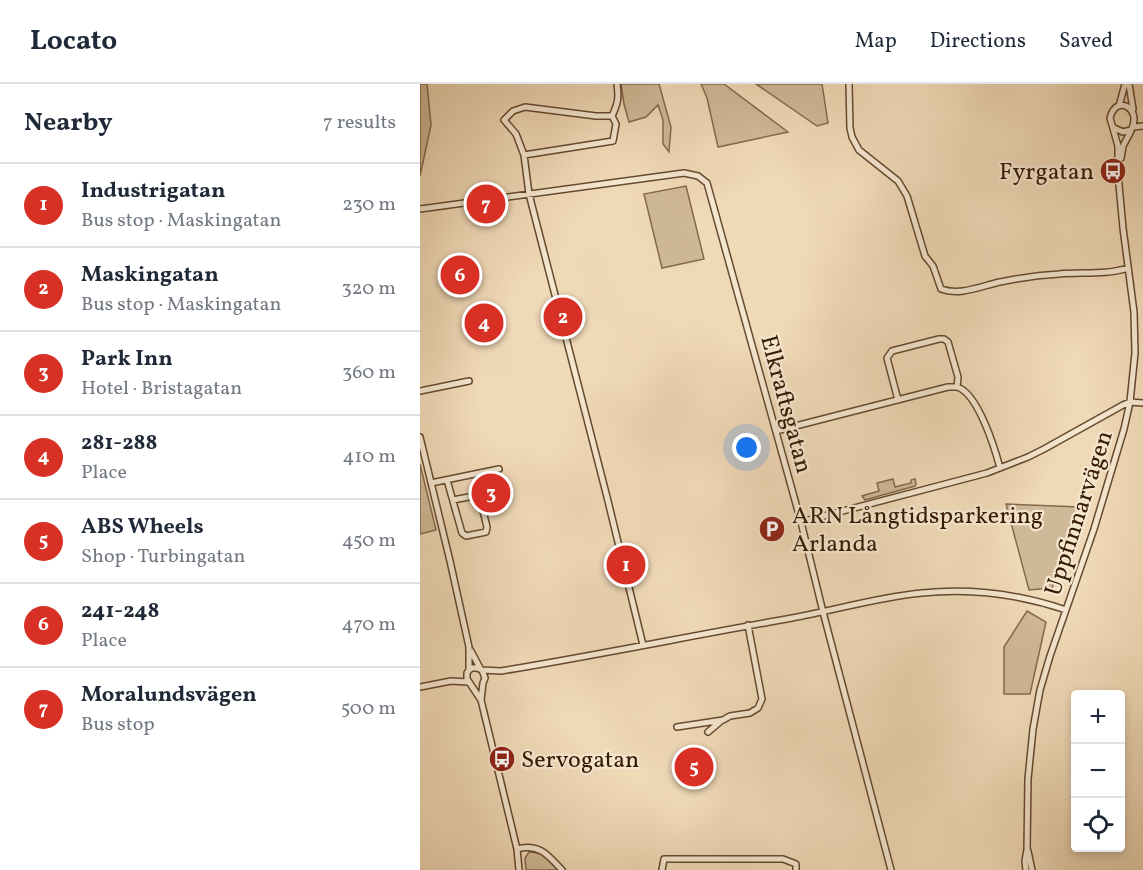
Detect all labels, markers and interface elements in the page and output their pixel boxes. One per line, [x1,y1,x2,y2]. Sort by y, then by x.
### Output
text: Locato [30,22,117,61]
text: Map [855,27,897,56]
text: Directions [930,27,1026,56]
text: Saved [1059,27,1113,56]
text: Nearby [24,105,113,141]
text: 7 results [323,109,396,137]
place label: Fyrgatan [999,156,1094,190]
bus stop icon: Fyrgatan [1098,156,1128,186]
text: Industrigatan [81,176,225,207]
pin: 7 [466,182,506,226]
text: 1 [39,191,48,219]
text: 230 m [342,191,396,219]
text: Bus stop · Maskingatan [81,207,282,235]
pin: 6 [440,252,480,297]
text: Maskingatan [81,260,219,291]
text: 2 [38,275,49,303]
text: 320 m [341,275,396,303]
text: Bus stop · Maskingatan [81,291,282,319]
pin: 2 [544,294,582,340]
pin: 4 [464,300,504,346]
street label: Elkraftsgatan [750,332,820,478]
text: Park Inn [81,344,173,375]
text: 3 [38,359,49,387]
text: 360 m [342,359,396,387]
text: Hotel · Bristagatan [81,375,242,403]
street label: Uppfinnarvägen [1037,427,1123,601]
text: 281-288 [81,428,158,459]
your location [732,433,761,462]
text: 4 [37,443,50,471]
text: 410 m [343,443,396,471]
text: Place [81,459,127,487]
pin: 3 [472,470,510,516]
place label: ARN Långtidsparkering Arlanda [792,500,1043,562]
text: ABS Wheels [81,512,204,543]
parking icon: ARN Långtidsparkering Arlanda [757,514,787,544]
text: 5 [39,527,48,555]
text: 450 m [342,527,396,555]
pin: 1 [606,542,646,588]
text: Shop · Turbingatan [81,543,245,571]
text: 241-248 [81,596,159,627]
text: 6 [38,611,49,639]
text: 470 m [341,611,396,639]
text: Place [81,627,127,655]
text: Moralundsvägen [81,680,257,711]
map controls [1071,690,1125,852]
button: + [1071,690,1125,744]
text: 7 [39,695,48,723]
text: 500 m [341,695,396,723]
text: Bus stop [81,711,155,739]
bus stop icon: Servogatan [487,744,517,774]
place label: Servogatan [521,744,639,778]
pin: 5 [674,744,714,790]
button: − [1071,744,1125,798]
button: locate [1071,798,1125,852]

